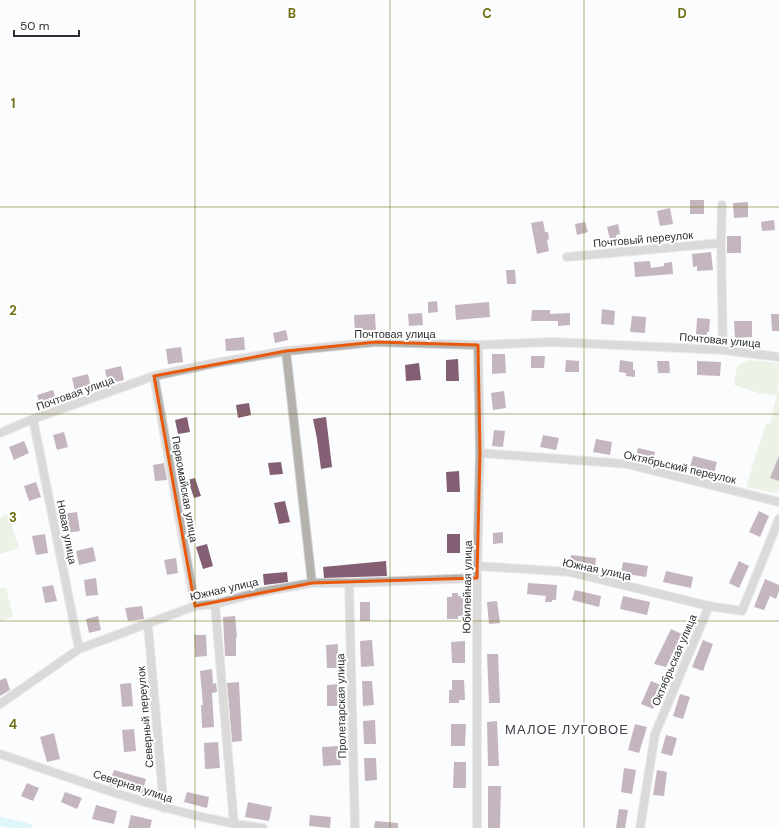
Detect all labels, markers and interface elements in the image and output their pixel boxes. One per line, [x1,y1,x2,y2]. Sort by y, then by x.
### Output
text: B [288,5,296,22]
text: C [482,5,492,22]
text: D [677,5,687,22]
scale bar [14,12,79,38]
text: 50 m [20,18,49,34]
text: 1 [11,95,15,112]
street label: Почтовый переулок [592,228,694,250]
text: 2 [9,302,17,319]
street label: Почтовая улица [354,327,437,341]
street label: Почтовая улица [679,329,762,351]
street label: Почтовая улица [34,372,117,414]
street label: Первомайская улица [169,435,201,544]
street label: Октябрьский переулок [622,447,738,487]
street label: Новая улица [54,499,80,566]
text: 3 [9,509,17,526]
street label: Юбилейная улица [459,539,475,634]
street label: Южная улица [561,555,633,583]
street label: Южная улица [188,574,260,604]
street label: Октябрьская улица [648,611,700,708]
street label: Пролетарская улица [333,652,349,759]
street label: Северный переулок [134,665,156,768]
text: 4 [9,716,17,733]
district label: МАЛОЕ ЛУГОВОЕ [505,721,629,738]
street label: Северная улица [91,766,176,806]

